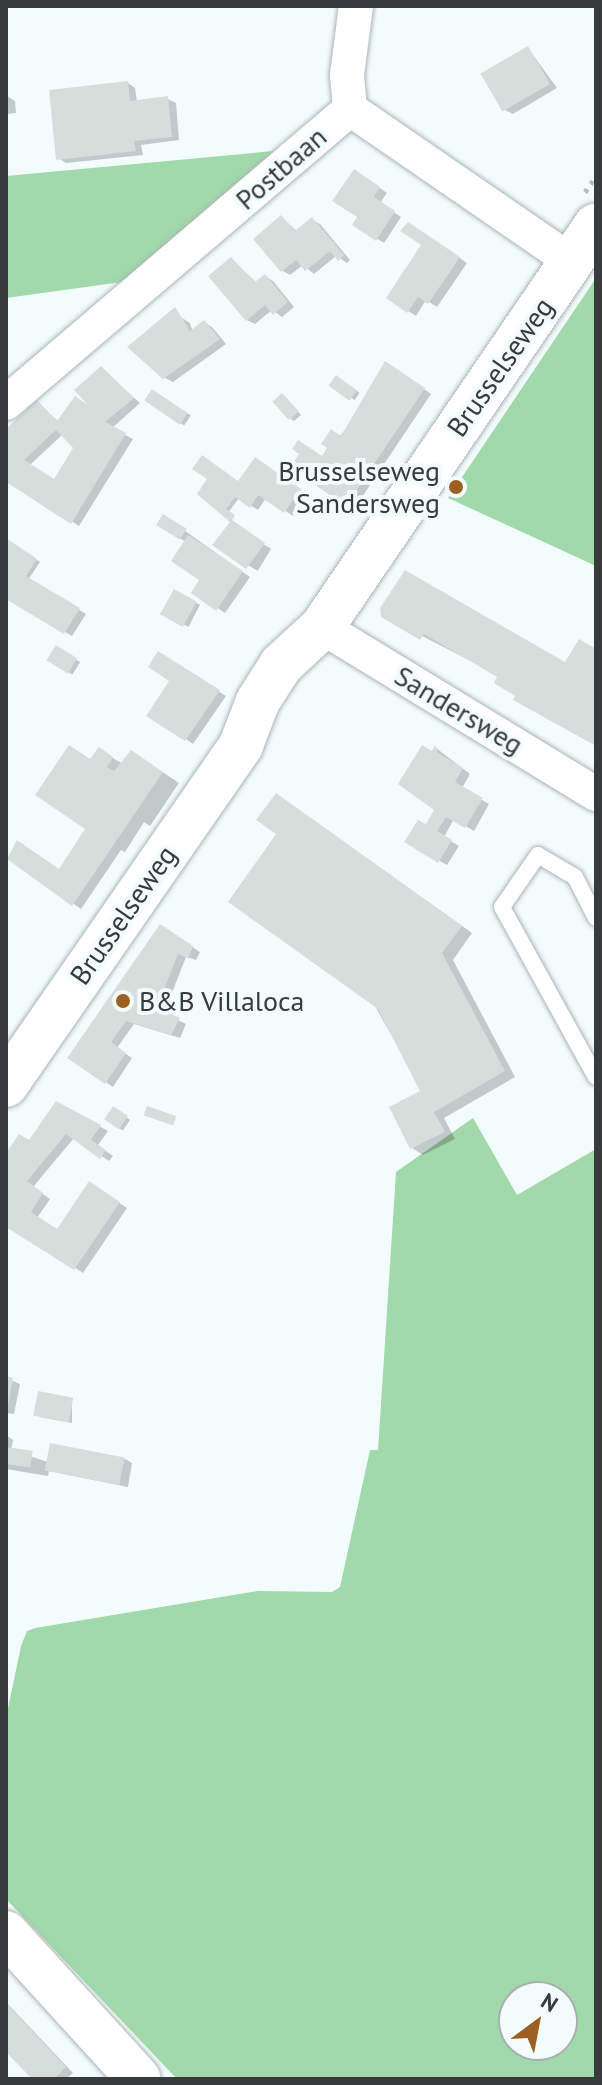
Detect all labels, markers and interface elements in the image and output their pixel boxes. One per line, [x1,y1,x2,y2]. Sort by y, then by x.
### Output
street label: Postbaan [229,120,333,216]
street label: Brusselseweg [440,291,560,443]
place label: Brusselseweg Sandersweg [278,454,440,520]
marker: Brusselseweg Sandersweg [447,478,465,496]
street label: Sandersweg [389,659,529,761]
street label: Brusselseweg [63,839,183,991]
place label: B&B Villaloca [139,984,305,1018]
marker: B&B Villaloca [114,992,132,1010]
north arrow [498,1981,578,2061]
text: N [536,1987,563,2018]

